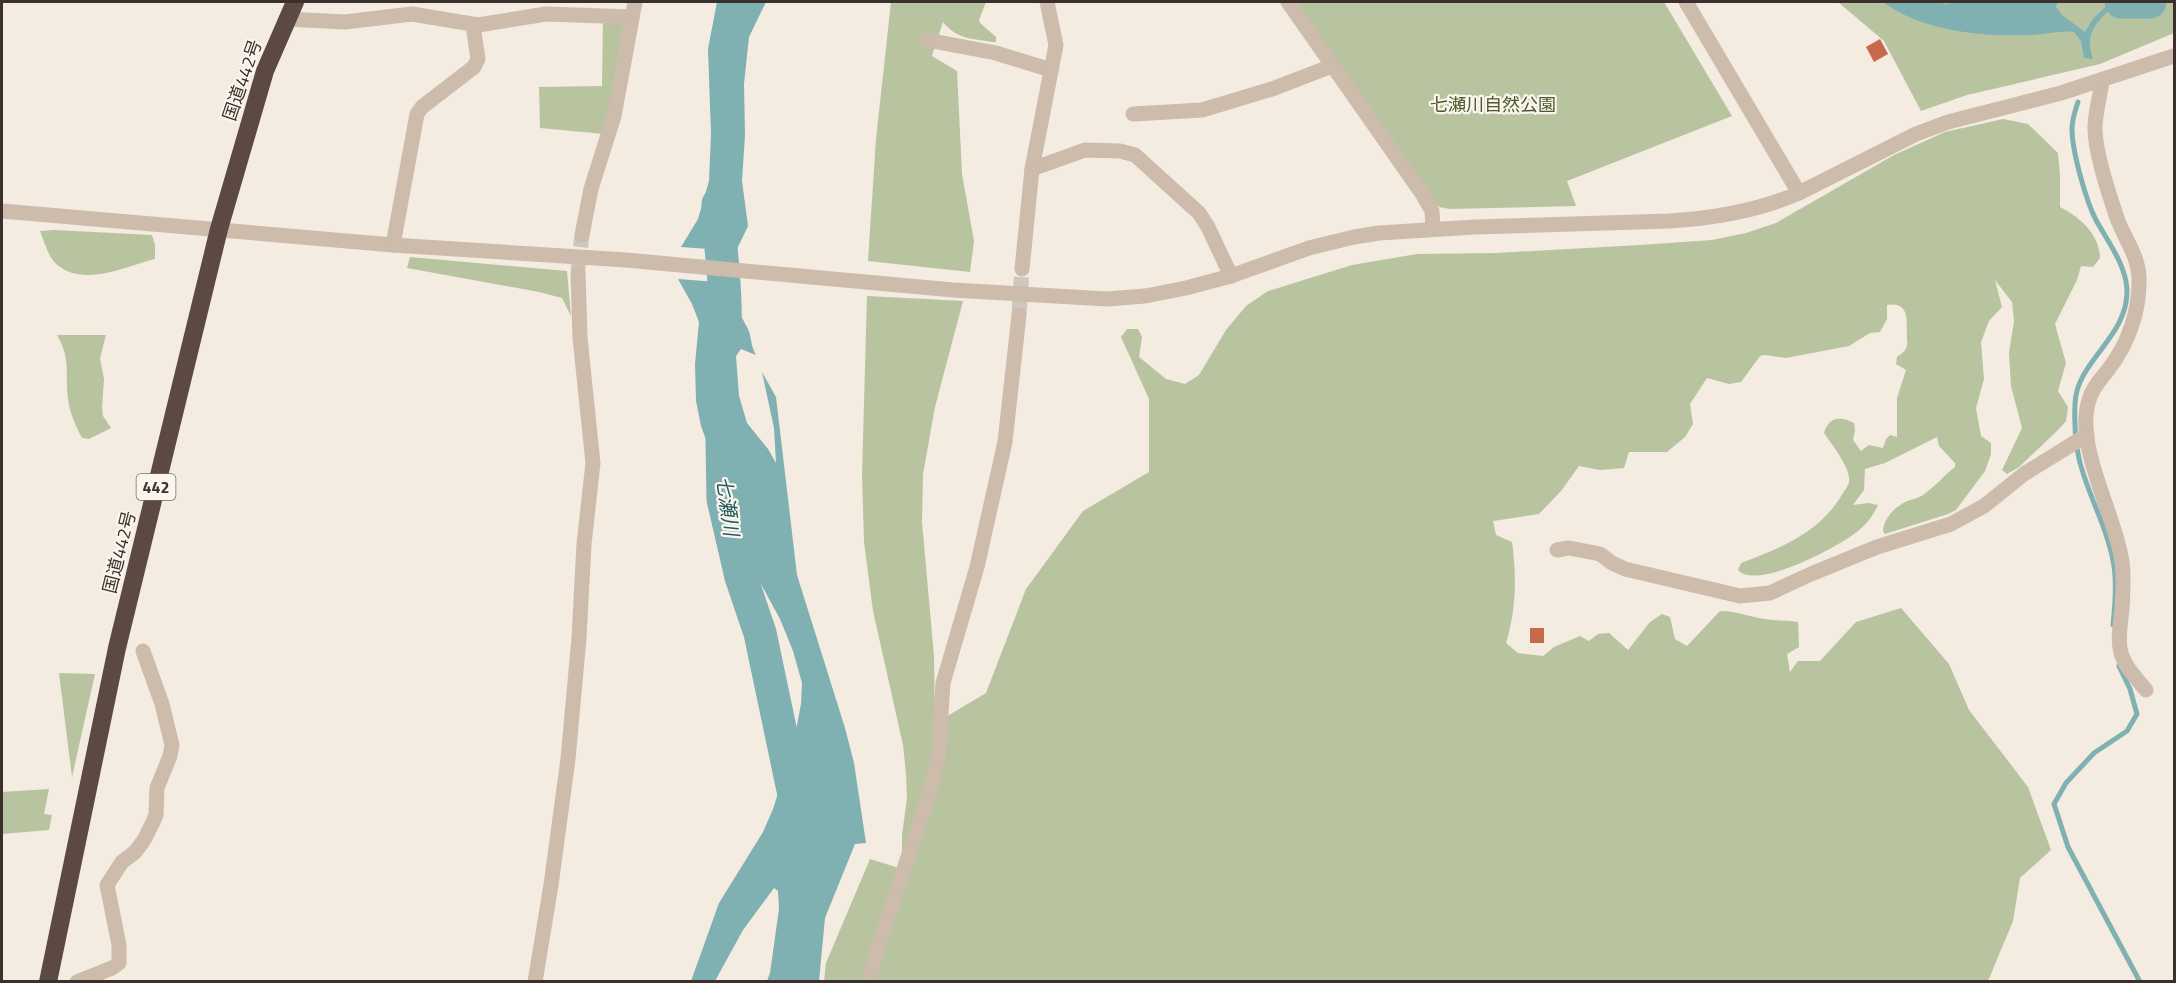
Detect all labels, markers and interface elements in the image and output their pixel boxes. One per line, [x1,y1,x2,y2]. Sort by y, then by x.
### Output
street label: 国道442号 [216,36,268,124]
park label: 七瀬川自然公園 [1430,91,1556,118]
road number: 442 [136,474,176,500]
water label: 七瀬川 [708,474,748,540]
street label: 国道442号 [96,508,142,596]

